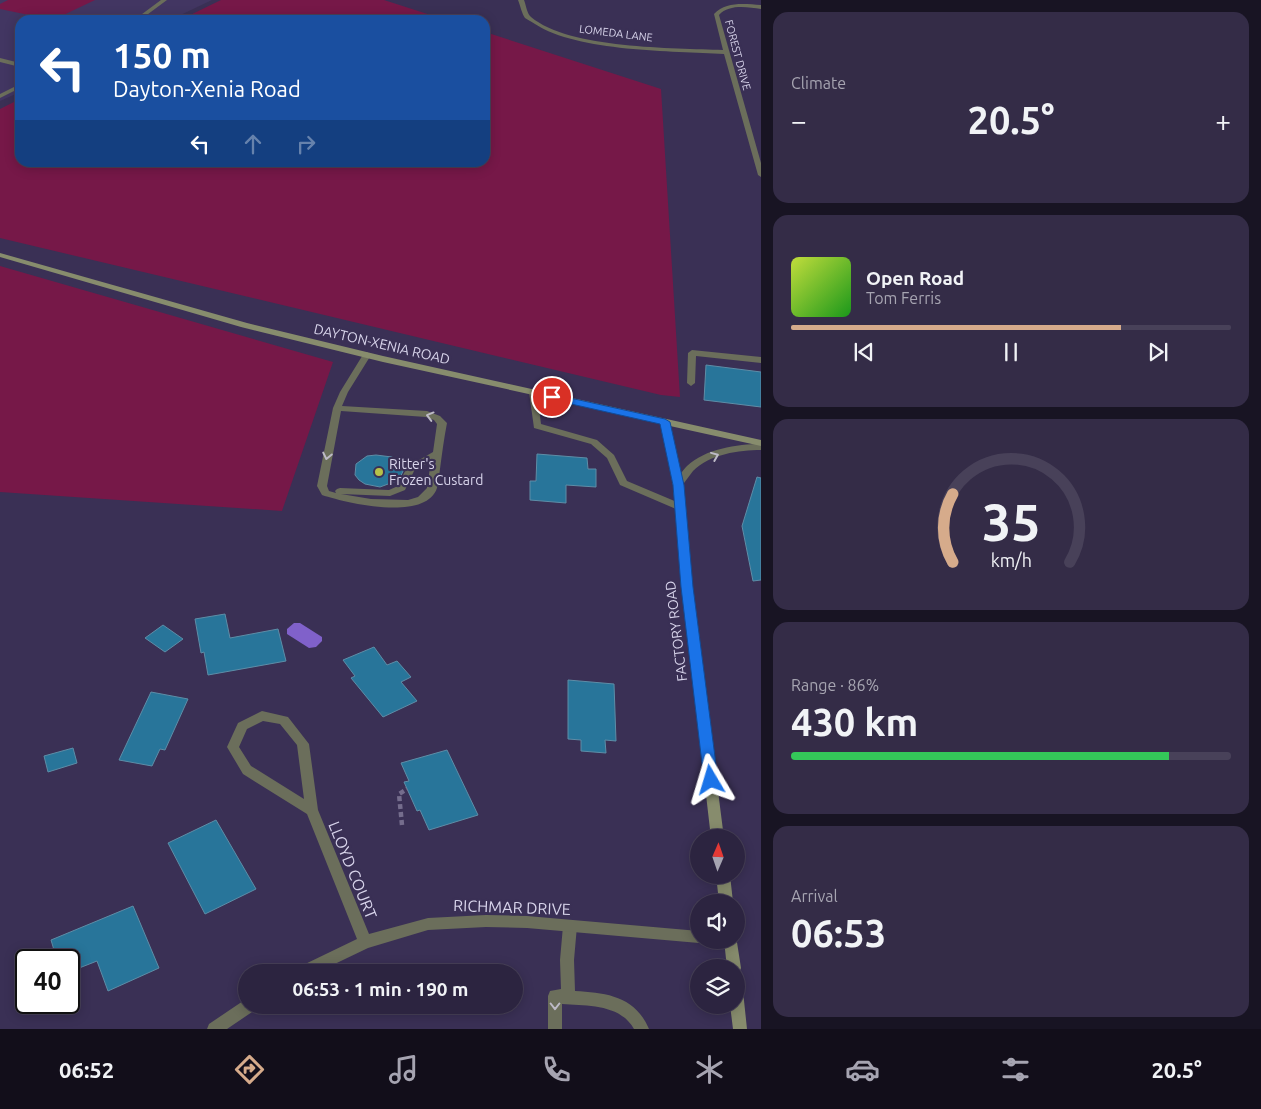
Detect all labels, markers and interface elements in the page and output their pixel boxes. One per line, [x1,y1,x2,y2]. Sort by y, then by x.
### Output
street label: FOREST DRIVE [723,19,753,91]
street label: LOMEDA LANE [579,23,653,43]
icon: left [30,35,95,100]
text: 150 m [113,35,211,75]
text: Climate [791,74,846,92]
text: Dayton-Xenia Road [113,76,301,101]
text: 20.5° [967,99,1055,141]
text: − [791,105,807,136]
text: + [1215,105,1231,136]
icon: left [186,130,214,158]
icon: ahead [239,130,267,158]
icon: right [292,130,320,158]
text: Open Road [866,267,964,289]
text: Tom Ferris [866,289,941,307]
street label: DAYTON-XENIA ROAD [312,321,452,367]
icon: previous [850,338,878,366]
icon: pause [997,338,1025,366]
icon: next [1144,338,1172,366]
pin [531,376,573,418]
icon: arrive [538,383,566,411]
one-way arrow [425,411,434,422]
one-way arrow [710,451,718,461]
one-way arrow [322,452,333,461]
place label: Ritter's Frozen Custard [389,456,483,488]
marker: Ritter's Frozen Custard [373,466,385,478]
text: 35 [982,493,1040,551]
text: km/h [990,550,1032,570]
street label: FACTORY ROAD [662,580,690,682]
text: Range · 86% [791,676,879,694]
text: 430 km [791,701,918,743]
position arrow [684,753,736,805]
street label: LLOYD COURT [325,819,381,922]
north arrow [690,829,745,884]
map controls [690,829,745,1014]
text: Arrival [791,887,838,905]
button: sound [690,894,745,949]
street label: RICHMAR DRIVE [453,896,571,918]
text: 06:53 [791,912,886,954]
speed limit sign: 40 [15,949,80,1014]
button: layers [690,959,745,1014]
text: 06:53 · 1 min · 190 m [293,978,468,1000]
one-way arrow [550,1002,560,1010]
icon: directions [232,1052,267,1087]
icon: music [386,1052,421,1087]
icon: phone [539,1052,574,1087]
icon: climate [692,1052,727,1087]
icon: car [845,1052,880,1087]
icon: filters [998,1052,1033,1087]
text: 06:52 [59,1057,114,1082]
text: 20.5° [1151,1057,1202,1082]

